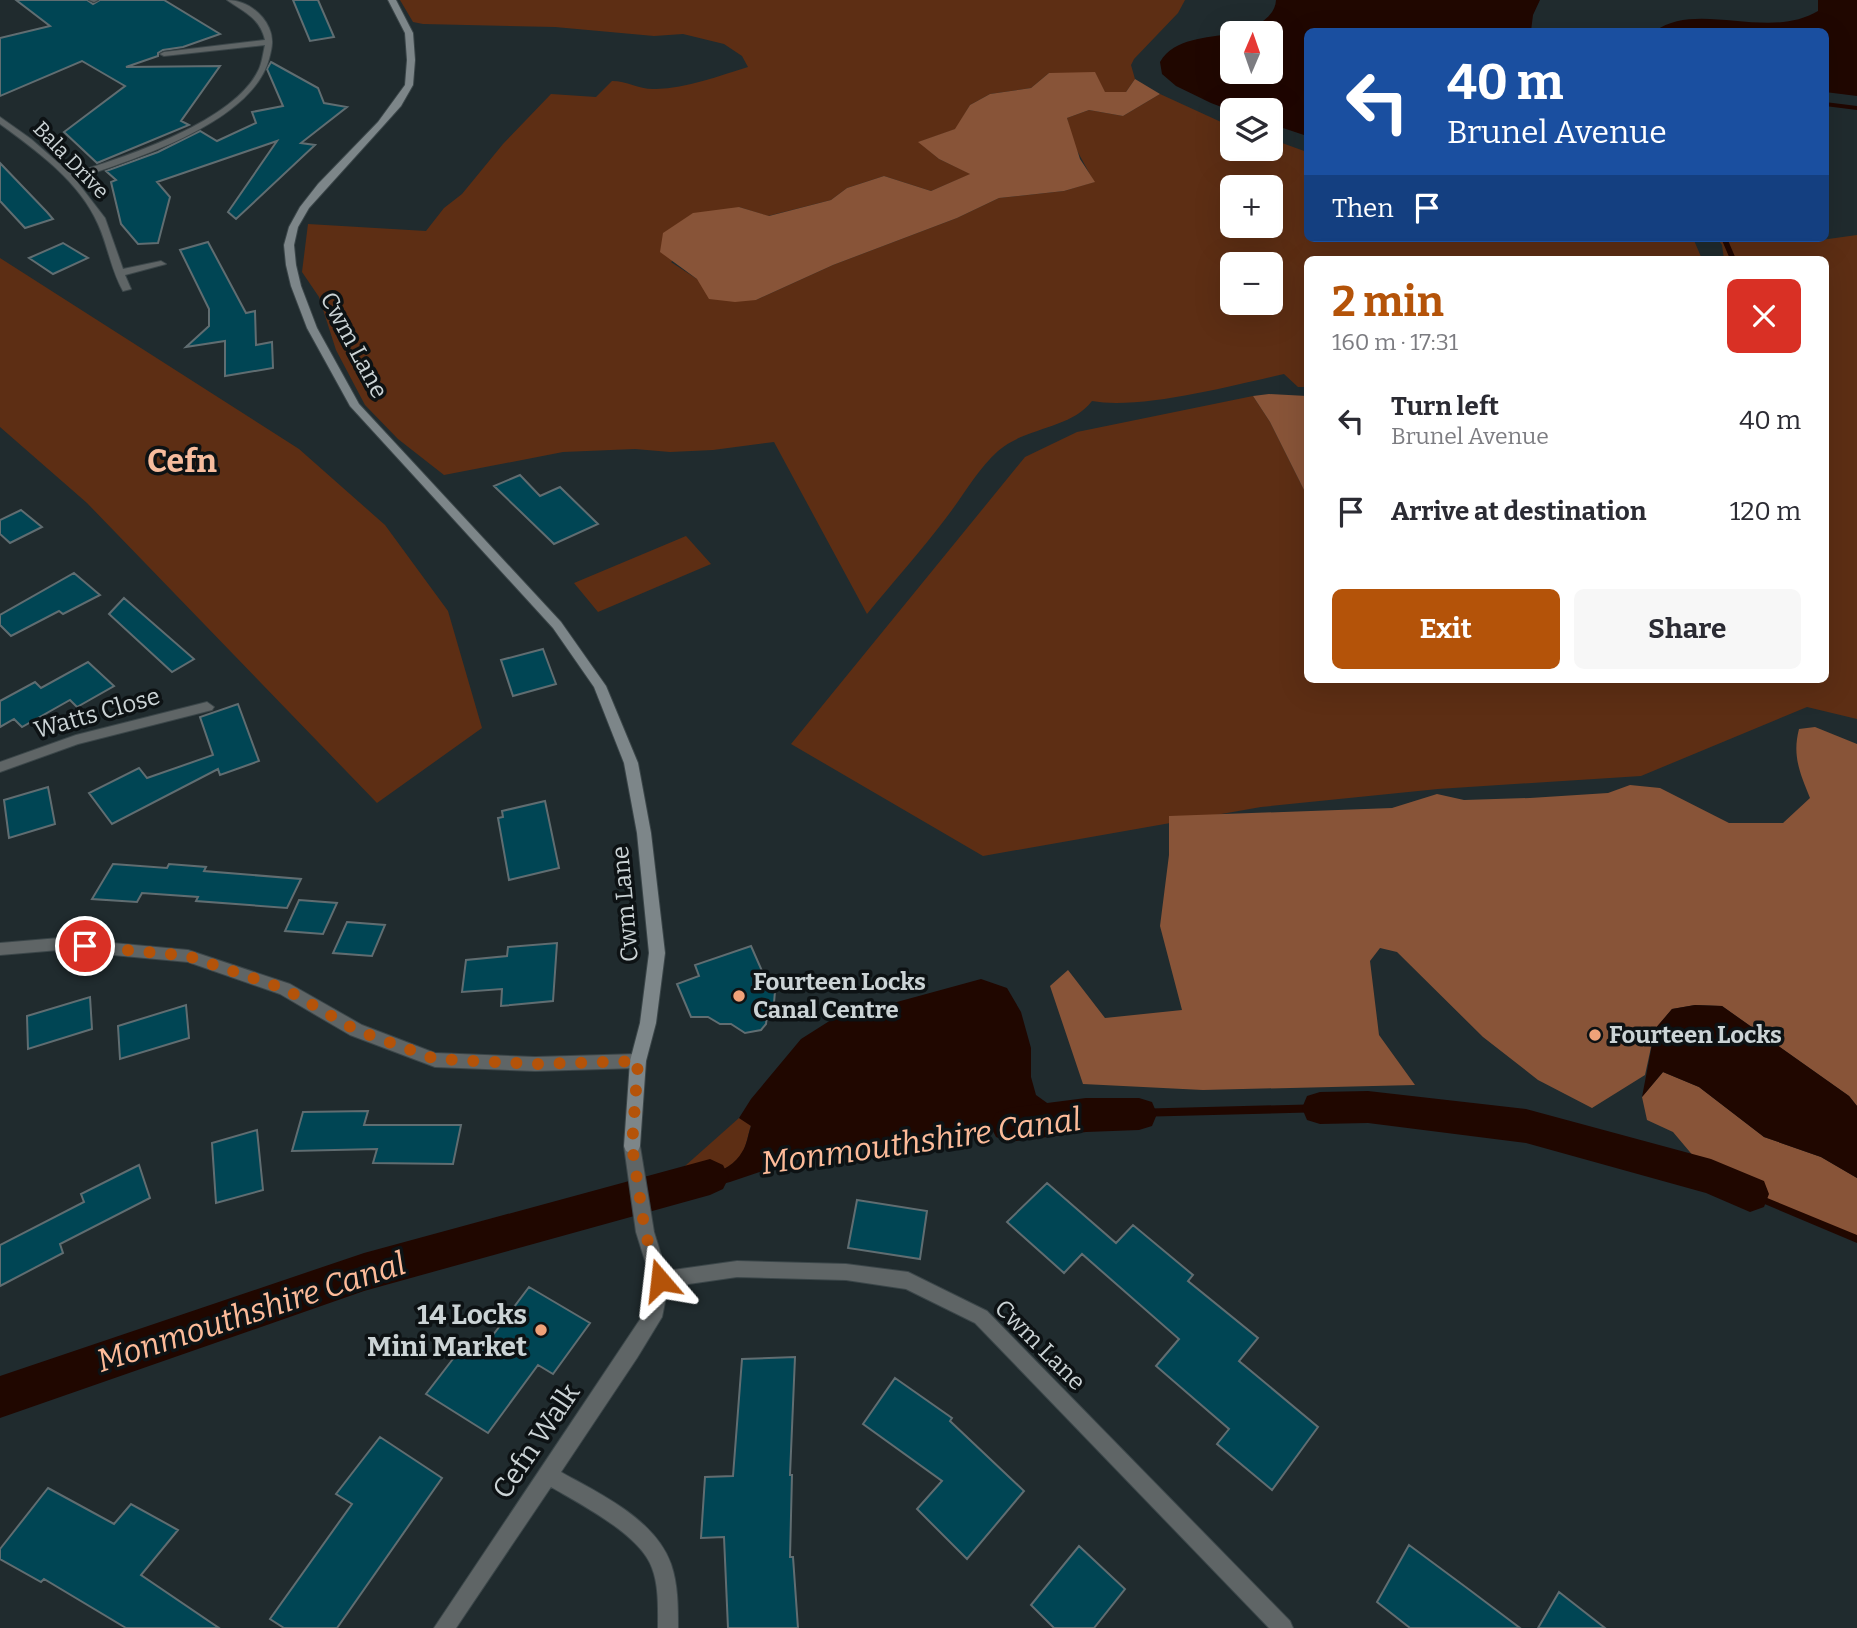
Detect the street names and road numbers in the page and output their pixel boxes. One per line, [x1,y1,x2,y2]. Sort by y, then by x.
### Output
street label: Bala Drive [28,116,114,204]
street label: Cwm Lane [314,287,394,403]
street label: Watts Close [31,682,163,744]
street label: Cwm Lane [606,845,644,963]
street label: Cwm Lane [989,1294,1091,1396]
street label: Cefn Walk [486,1377,587,1505]

